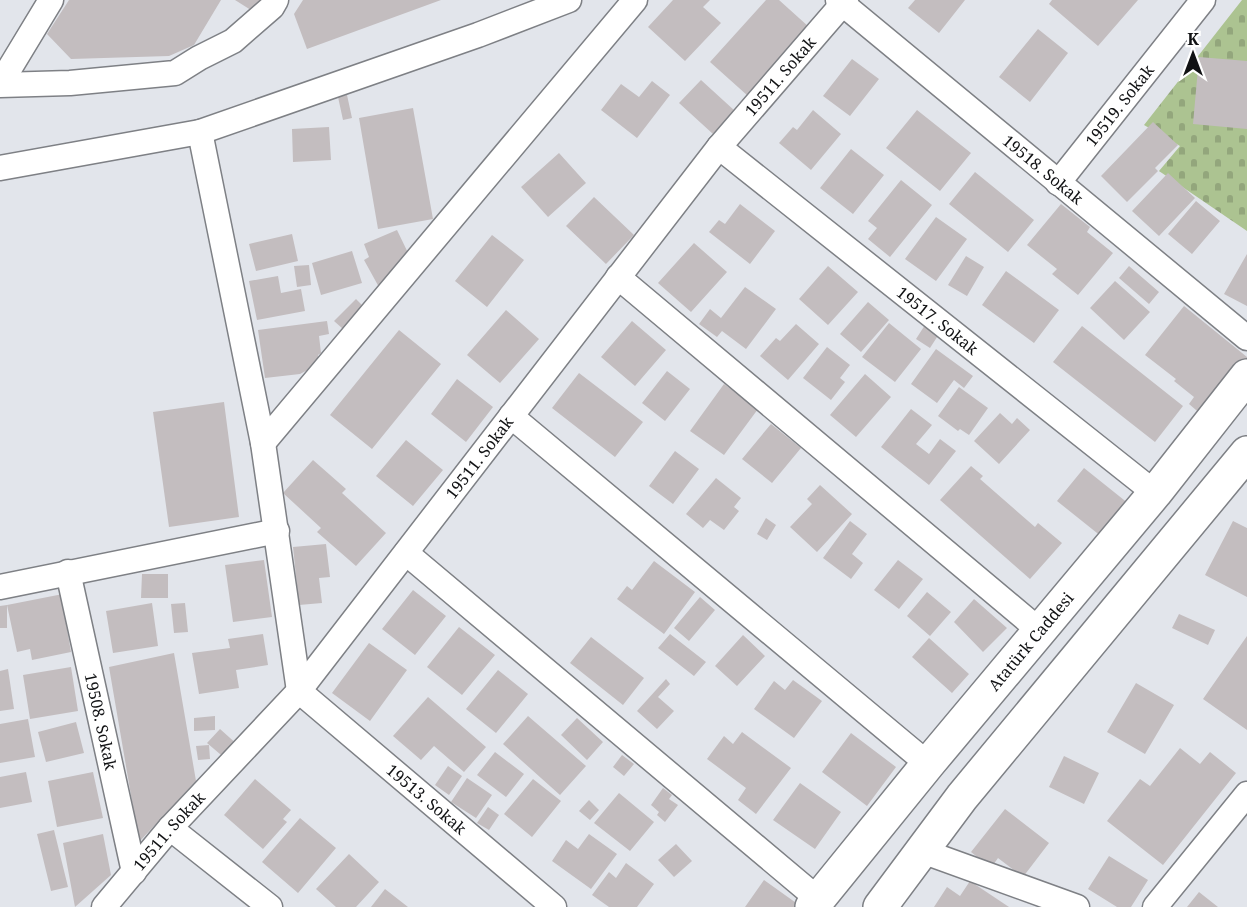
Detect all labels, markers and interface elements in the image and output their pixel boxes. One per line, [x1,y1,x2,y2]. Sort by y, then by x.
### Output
north arrow [1163,24,1223,84]
text: K [1187,28,1199,50]
street label: 19511. Sokak [740,31,821,121]
street label: 19519. Sokak [1080,59,1159,151]
street label: 19518. Sokak [998,130,1089,210]
street label: 19517. Sokak [892,281,984,360]
street label: 19511. Sokak [440,411,518,503]
street label: Atatürk Caddesi [983,588,1078,695]
street label: 19508. Sokak [80,671,122,773]
street label: 19513. Sokak [382,759,472,840]
street label: 19511. Sokak [128,786,210,875]

